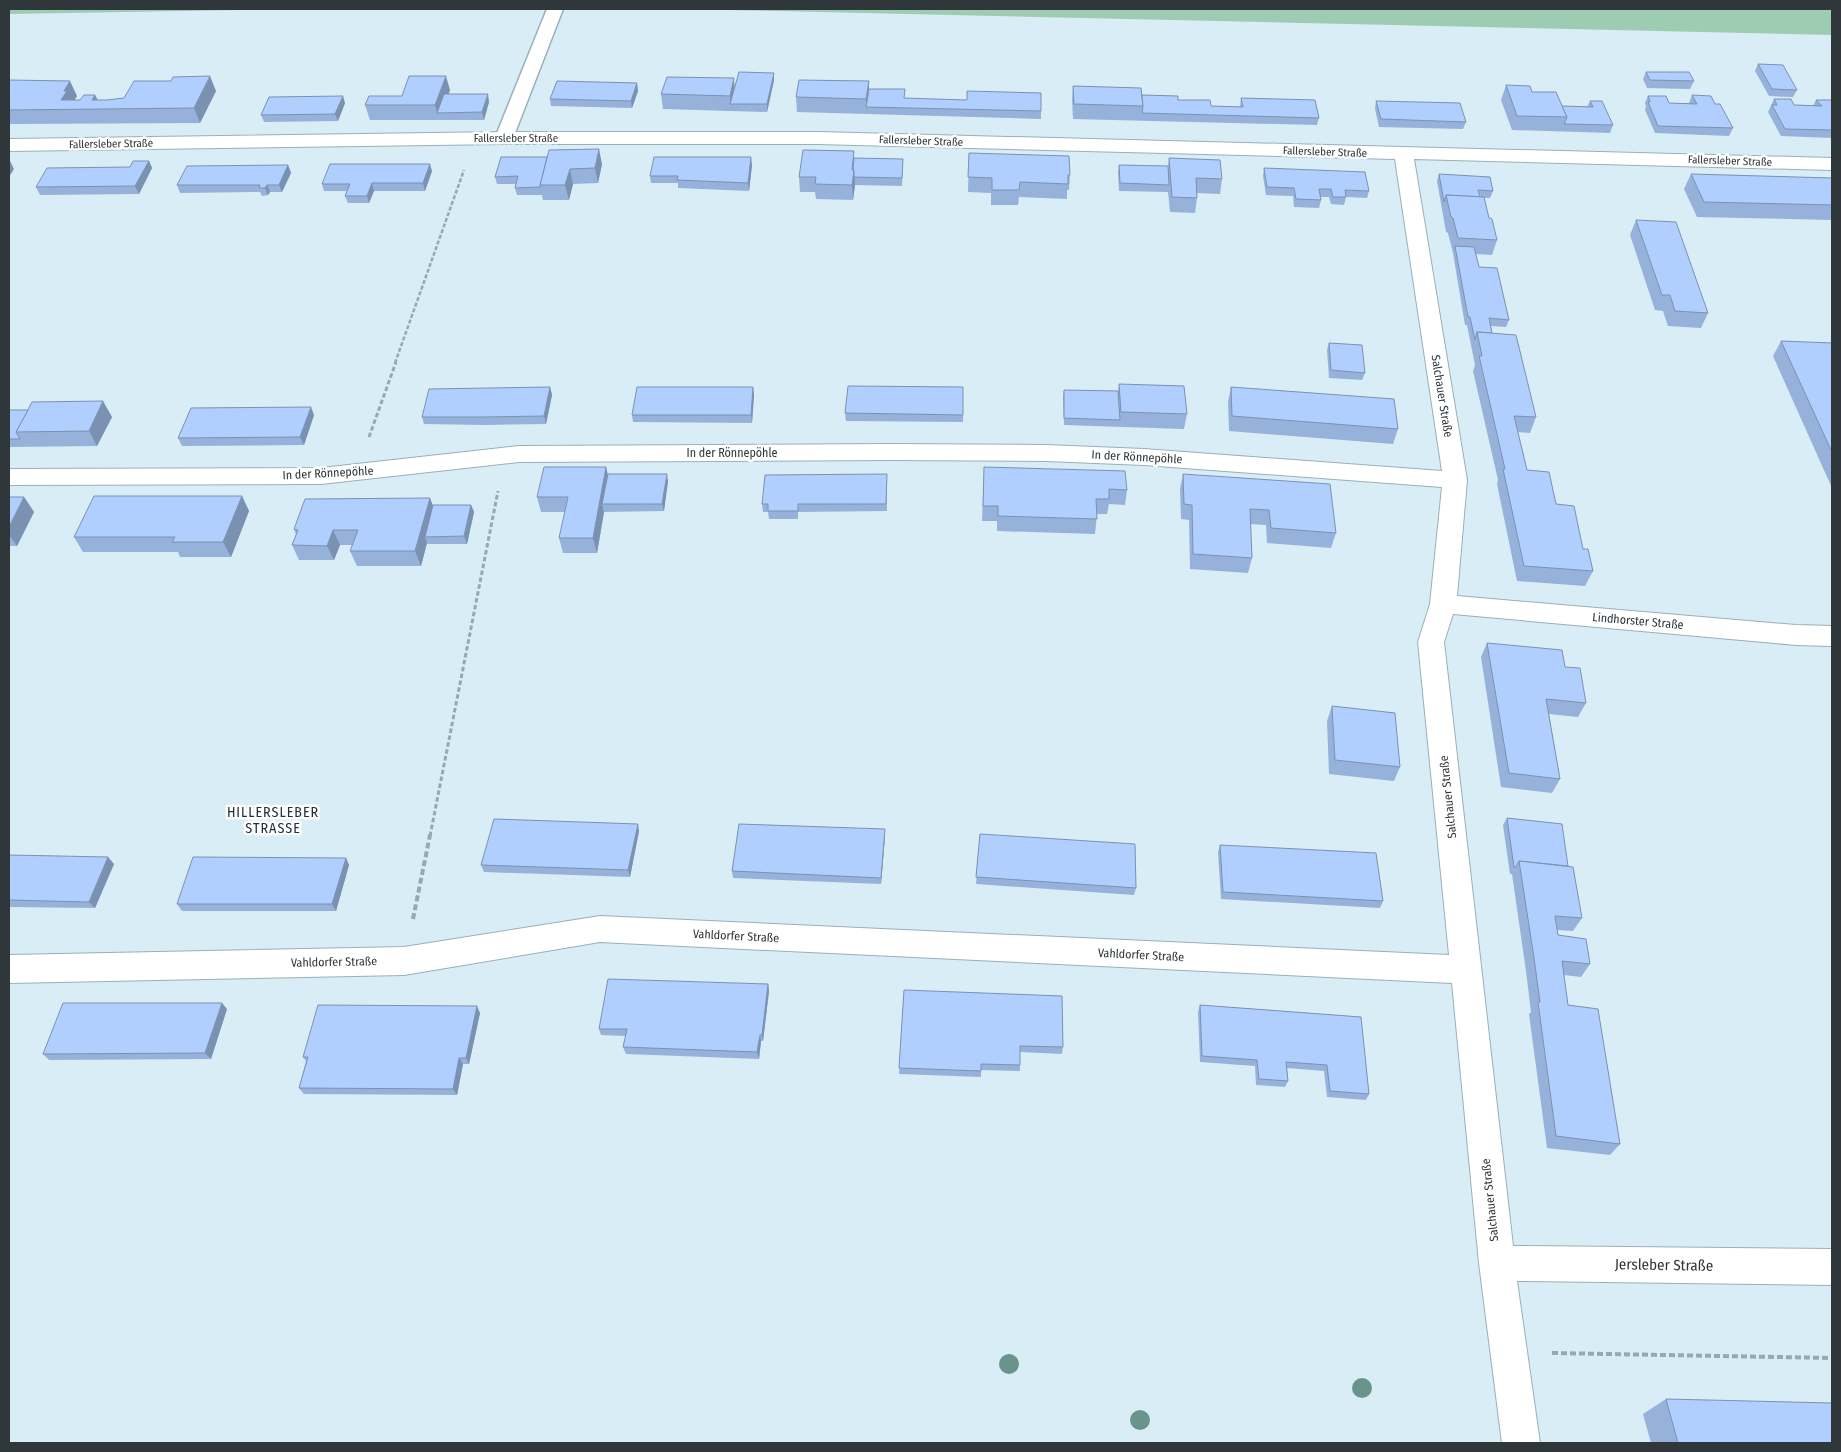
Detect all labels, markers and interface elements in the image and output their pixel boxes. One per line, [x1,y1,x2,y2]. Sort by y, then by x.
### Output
street label: Fallersleber Straße [474,132,558,145]
street label: Fallersleber Straße [879,133,963,149]
street label: Fallersleber Straße [69,137,153,151]
street label: Fallersleber Straße [1283,144,1367,160]
street label: Fallersleber Straße [1688,153,1772,169]
street label: Salchauer Straße [1429,354,1455,438]
street label: In der Rönnepöhle [687,446,778,460]
street label: In der Rönnepöhle [1091,448,1183,466]
street label: In der Rönnepöhle [282,464,374,482]
street label: Lindhorster Straße [1592,610,1684,632]
street label: Salchauer Straße [1437,755,1459,839]
district label: HILLERSLEBER STRASSE [227,804,319,837]
street label: Vahldorfer Straße [693,927,780,945]
street label: Vahldorfer Straße [1098,946,1185,964]
street label: Vahldorfer Straße [291,954,377,970]
street label: Salchauer Straße [1479,1158,1501,1242]
street label: Jersleber Straße [1615,1255,1713,1275]

